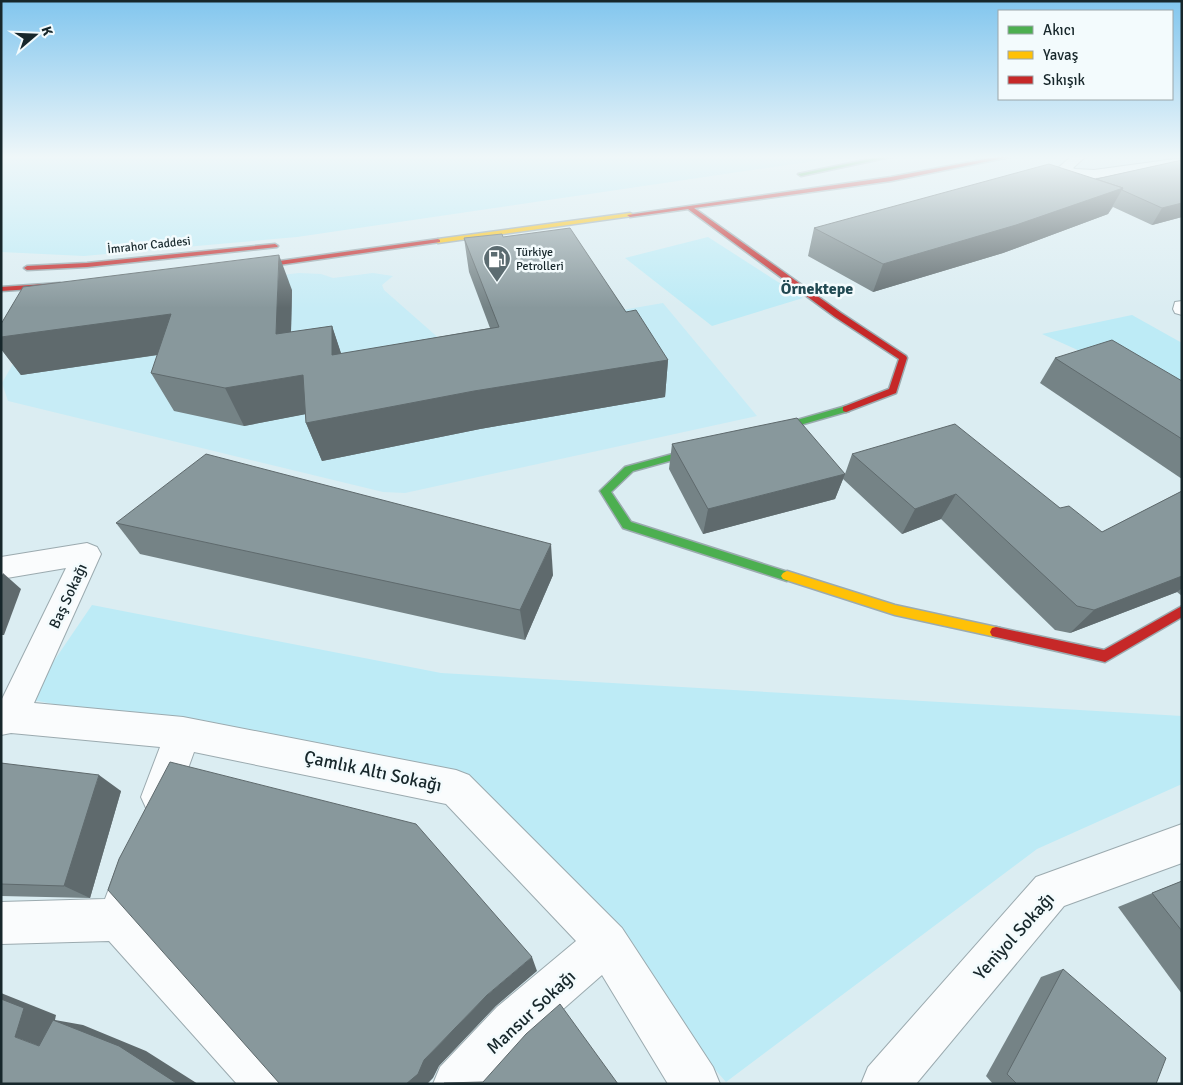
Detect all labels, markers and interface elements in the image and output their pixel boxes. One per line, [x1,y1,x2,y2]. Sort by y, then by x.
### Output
north arrow [10,10,60,60]
legend [998,10,1173,100]
text: Akıcı [1043,21,1075,39]
text: K [37,24,56,38]
text: Yavaş [1043,46,1079,64]
text: Sıkışık [1043,71,1086,89]
street label: İmrahor Caddesi [107,234,191,257]
fuel station icon: Türkiye Petrolleri [482,244,512,283]
place label: Türkiye Petrolleri [516,245,564,274]
district label: Örnektepe [781,279,853,299]
street label: Baş Sokağı [45,561,91,631]
street label: Çamlık Altı Sokağı [302,746,444,796]
street label: Yeniyol Sokağı [969,888,1059,984]
street label: Mansur Sokağı [482,965,580,1059]

